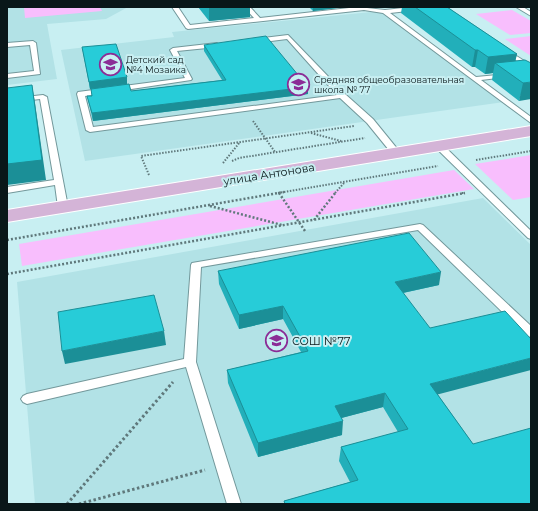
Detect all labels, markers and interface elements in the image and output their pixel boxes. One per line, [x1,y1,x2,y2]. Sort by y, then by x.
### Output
school or university icon: Детский сад №4 Мозаика [98,51,124,77]
place label: Детский сад №4 Мозаика [126,54,186,75]
school or university icon: Средняя общеобразовательная школа № 77 [285,71,311,97]
place label: Средняя общеобразовательная школа № 77 [314,74,464,95]
street label: улица Антонова [221,160,316,188]
school or university icon: СОШ №77 [263,328,289,354]
place label: СОШ №77 [292,334,350,348]

